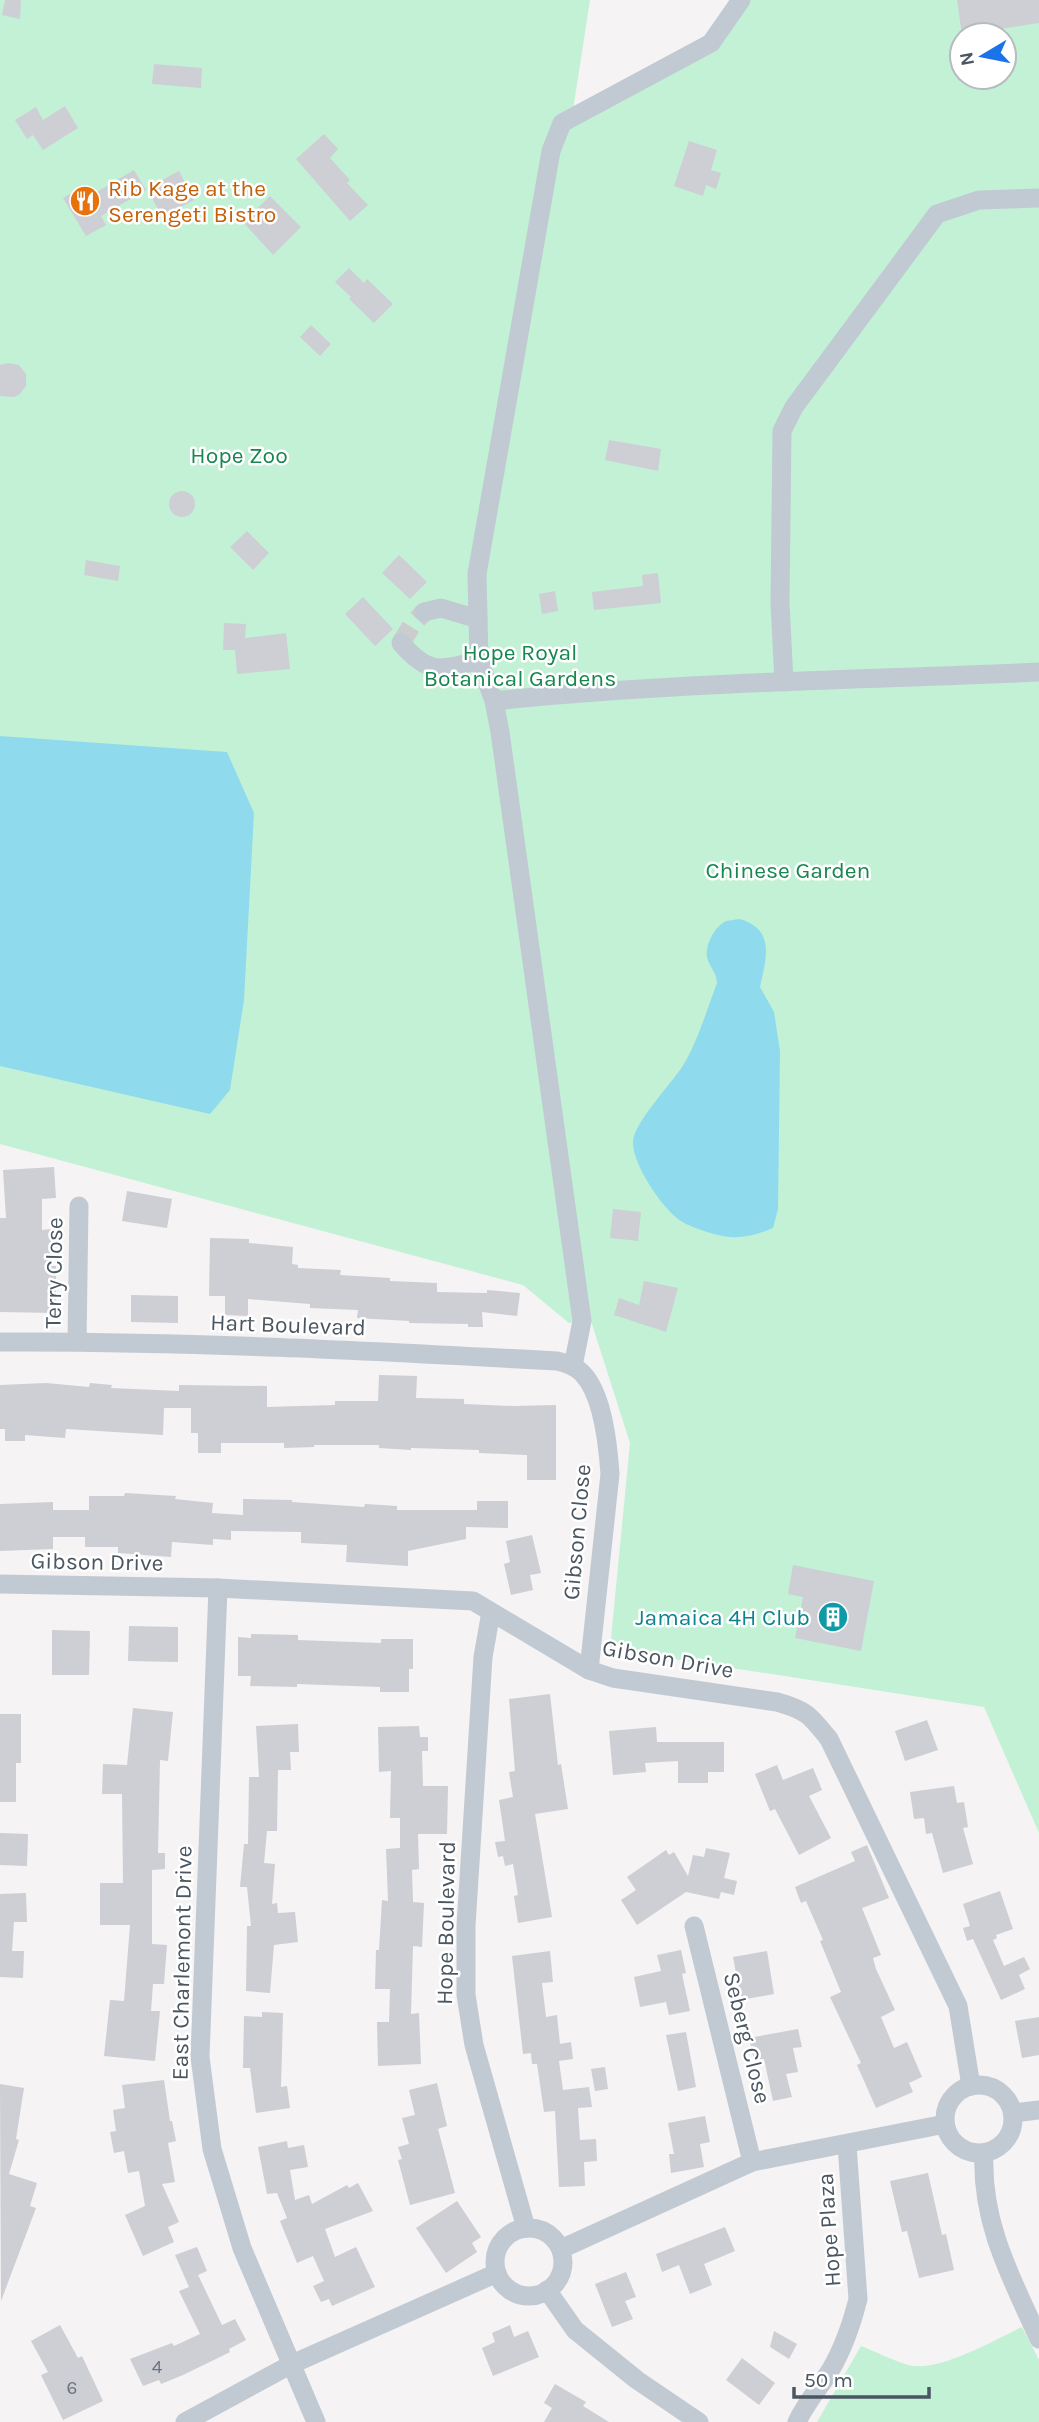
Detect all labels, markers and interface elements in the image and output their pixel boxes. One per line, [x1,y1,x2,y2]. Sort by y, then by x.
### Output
north arrow [948,21,1018,91]
text: N [955,50,979,67]
place label: Rib Kage at the Serengeti Bistro [108,175,276,228]
restaurant icon: Rib Kage at the Serengeti Bistro [68,184,102,218]
park label: Hope Zoo [190,442,288,469]
park label: Hope Royal Botanical Gardens [424,639,616,692]
park label: Chinese Garden [706,857,871,884]
street label: Terry Close [40,1217,68,1329]
street label: Hart Boulevard [210,1309,366,1341]
street label: Gibson Close [558,1463,596,1601]
street label: Gibson Drive [30,1547,164,1577]
building icon: Jamaica 4H Club [816,1600,850,1634]
place label: Jamaica 4H Club [635,1604,810,1631]
street label: Gibson Drive [600,1634,736,1684]
street label: Hope Boulevard [431,1841,461,2005]
street label: East Charlemont Drive [166,1845,198,2081]
street label: Seberg Close [718,1969,776,2107]
street label: Hope Plaza [812,2172,846,2288]
house number: 4 [152,2356,163,2378]
scale bar [794,2356,929,2400]
text: 50 m [804,2368,853,2392]
house number: 6 [67,2377,77,2399]

